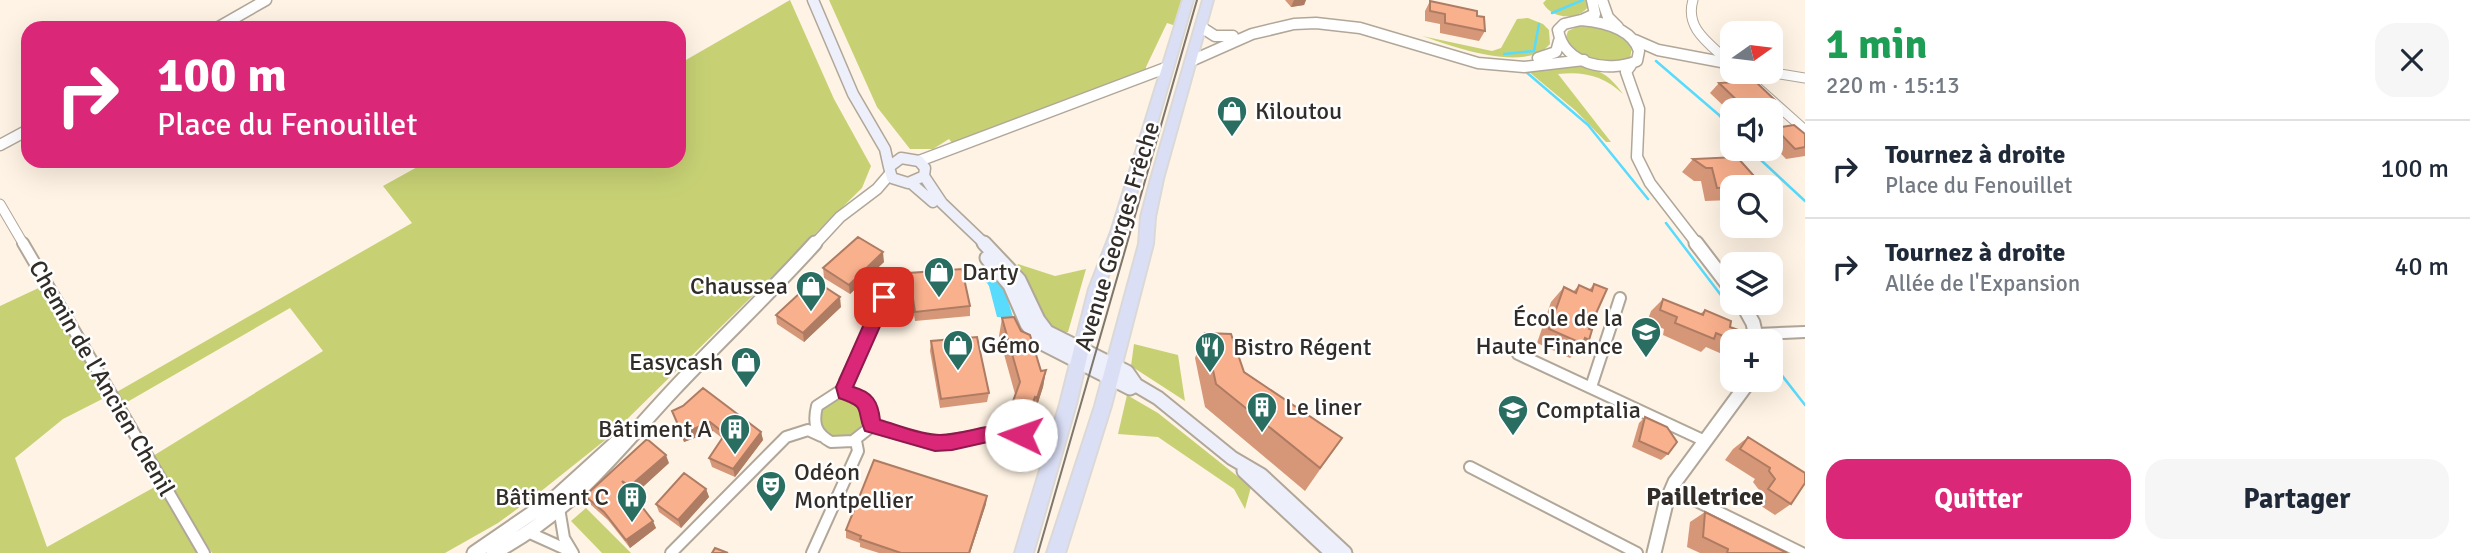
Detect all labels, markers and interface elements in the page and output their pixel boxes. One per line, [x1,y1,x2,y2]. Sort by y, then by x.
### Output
text: 1 min [1826,19,1927,70]
north arrow [1720,21,1783,84]
map controls [1720,21,1783,392]
button: close [2375,23,2449,97]
text: 100 m [157,45,287,105]
icon: right [42,49,133,140]
text: 220 m · 15:13 [1826,71,1960,100]
shop icon: Kiloutou [1215,94,1249,138]
place label: Kiloutou [1255,96,1342,126]
button: sound [1720,98,1783,161]
text: Place du Fenouillet [157,105,417,144]
street label: Avenue Georges Frêche [1068,118,1166,354]
text: Tournez à droite [1885,139,2065,171]
icon: right [1826,150,1864,188]
text: 100 m [2380,153,2449,185]
text: Place du Fenouillet [1885,171,2072,200]
button: search [1720,175,1783,238]
text: Tournez à droite [1885,237,2065,269]
icon: right [1826,248,1864,286]
text: 40 m [2394,251,2449,283]
button: layers [1720,252,1783,315]
street label: Chemin de l'Ancien Chenil [22,255,182,501]
shop icon: Darty [922,255,956,299]
place label: Darty [962,257,1019,287]
pin [854,267,914,327]
shop icon: Chaussea [794,269,828,313]
text: Allée de l'Expansion [1885,269,2080,298]
place label: Chaussea [690,271,788,301]
icon: arrive [865,278,903,316]
place label: École de la Haute Finance [1475,303,1623,361]
school or university icon: École de la Haute Finance [1629,315,1663,359]
shop icon: Gémo [941,328,975,372]
button: + [1720,329,1783,392]
place label: Gémo [981,330,1040,360]
restaurant icon: Bistro Régent [1193,330,1227,374]
place label: Bistro Régent [1233,332,1371,362]
shop icon: Easycash [729,345,763,389]
place label: Easycash [629,347,723,377]
building icon: Le liner [1245,390,1279,434]
place label: Le liner [1285,392,1362,422]
school or university icon: Comptalia [1496,393,1530,437]
place label: Comptalia [1536,395,1641,425]
position arrow [984,398,1058,472]
building icon: Bâtiment A [718,412,752,456]
place label: Bâtiment A [598,414,712,444]
place label: Odéon Montpellier [794,457,913,515]
button: Quitter [1826,459,2131,539]
button: Partager [2145,459,2449,539]
theatre icon: Odéon Montpellier [754,469,788,513]
building icon: Bâtiment C [615,480,649,524]
district label: Pailletrice [1646,481,1764,513]
place label: Bâtiment C [495,482,609,512]

